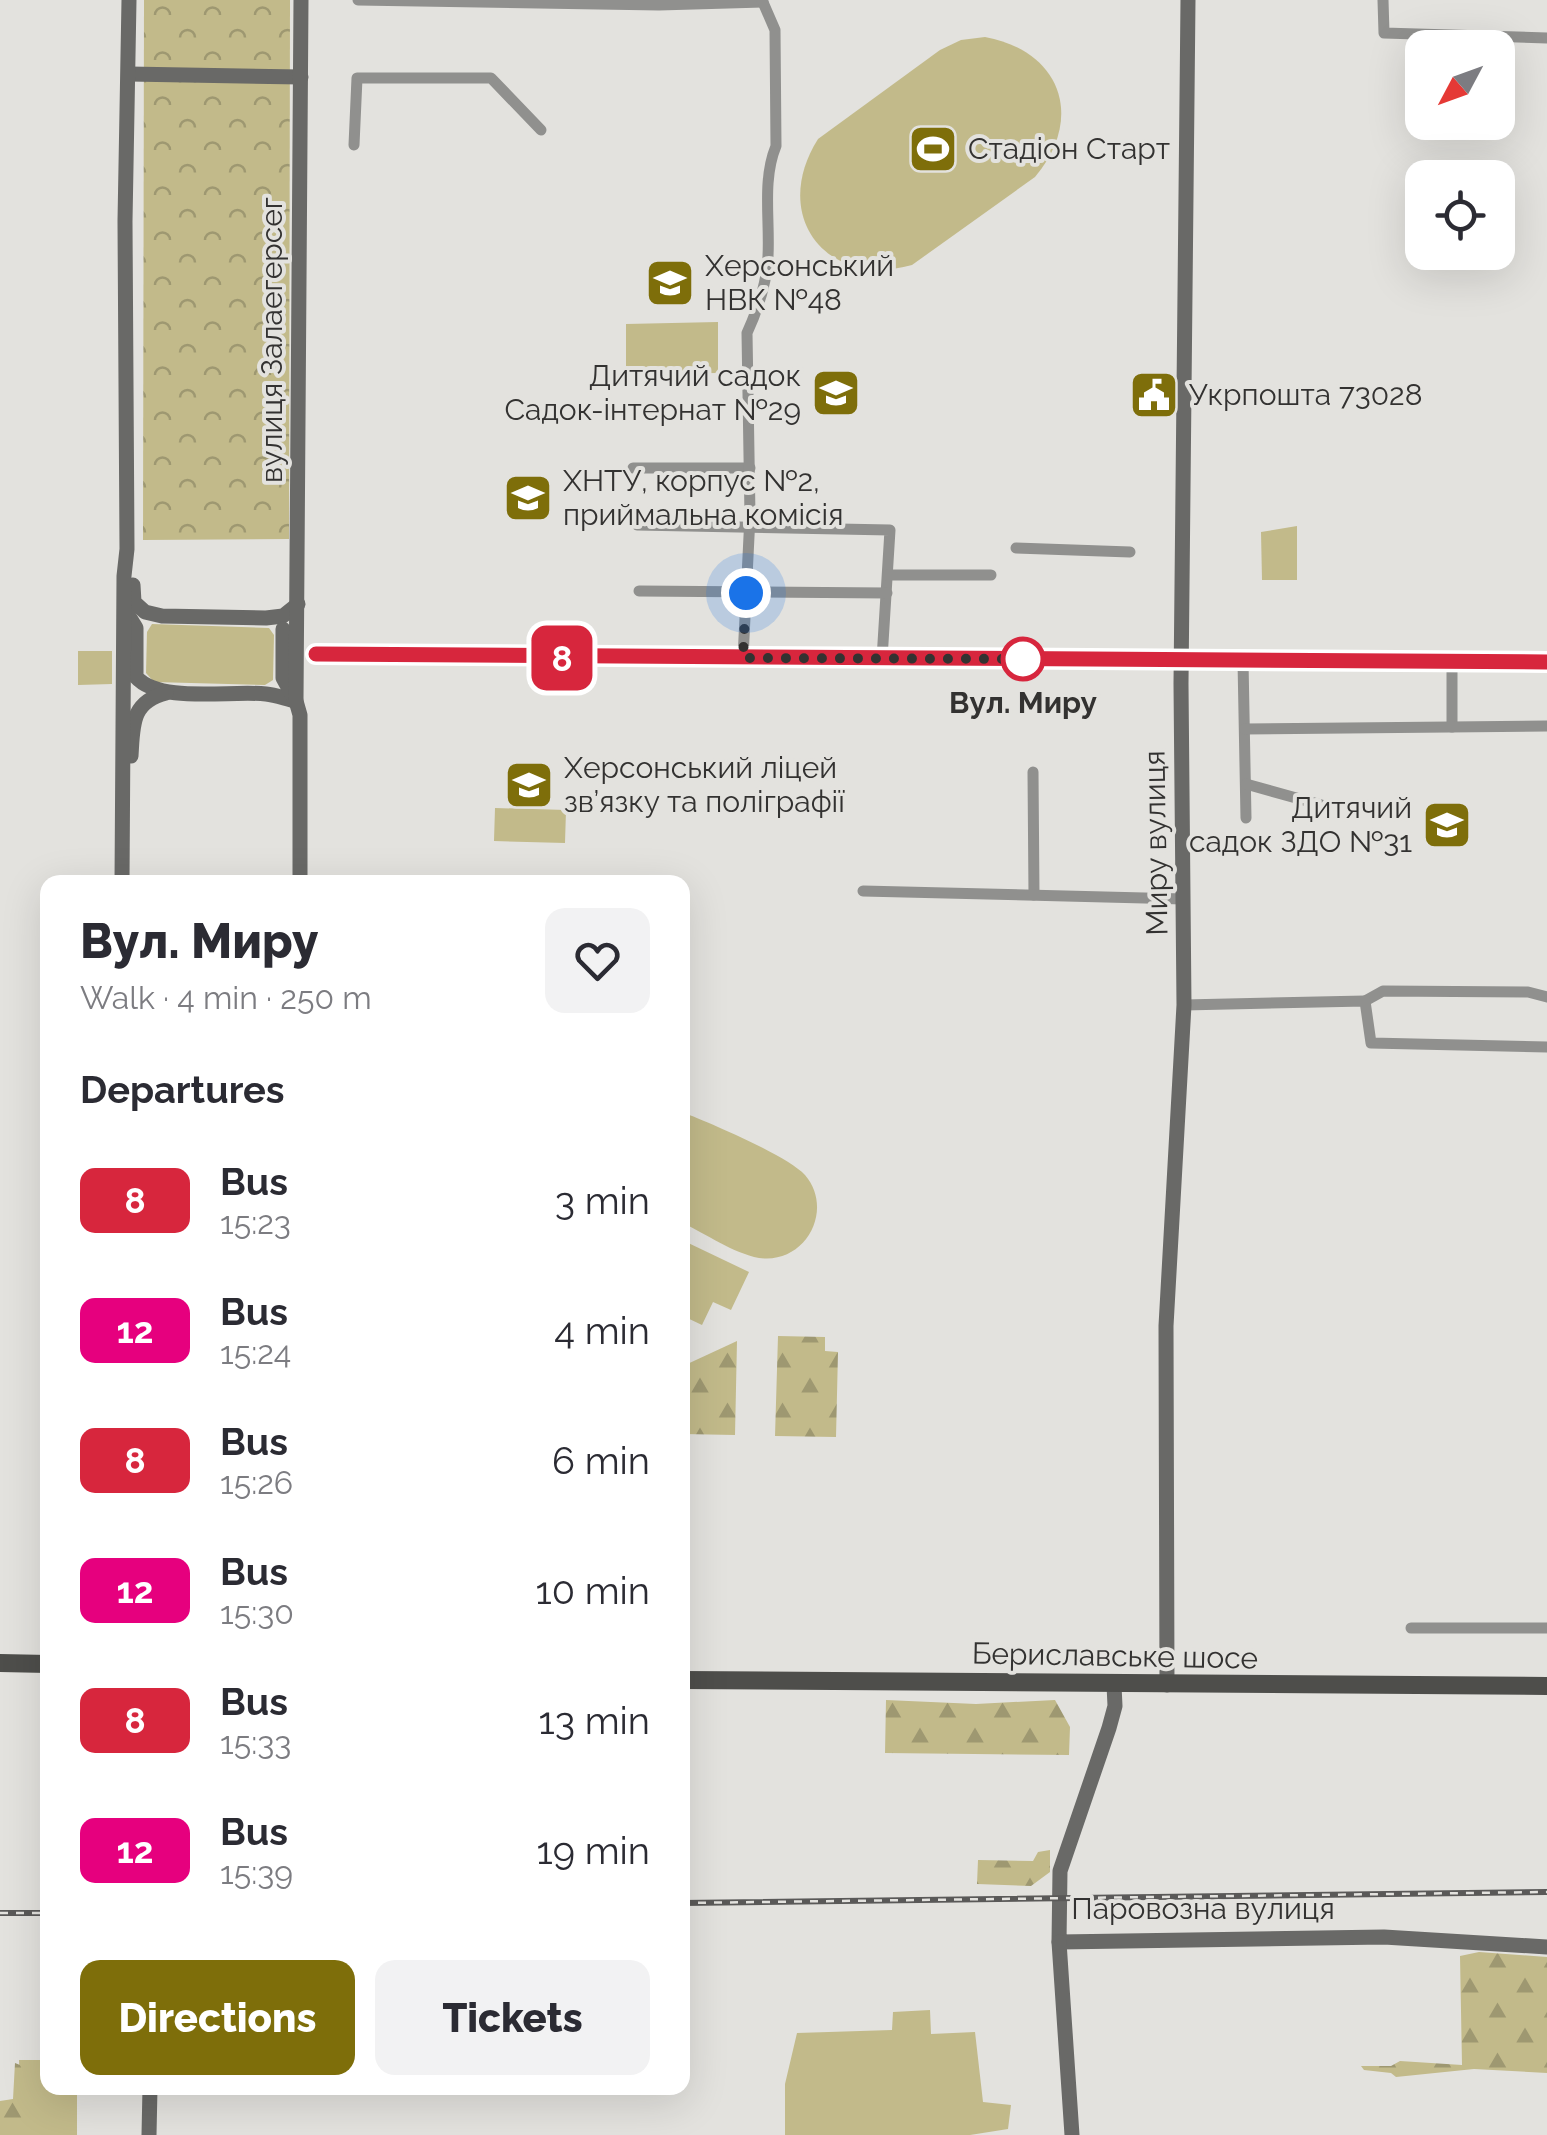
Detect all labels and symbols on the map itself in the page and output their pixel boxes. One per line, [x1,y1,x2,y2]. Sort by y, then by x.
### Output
north arrow [1405,30,1515,140]
sports icon: Стадіон Старт [907,123,959,175]
place label: Стадіон Старт [968,131,1170,166]
street label: вулиця Залаегерсег [254,197,289,483]
place label: Херсонський НВК №48 [705,248,894,317]
school or university icon: Херсонський НВК №48 [644,257,696,309]
place label: Дитячий садок Садок-інтернат №29 [505,358,801,427]
school or university icon: Дитячий садок Садок-інтернат №29 [810,367,862,419]
public building icon: Укрпошта 73028 [1128,369,1180,421]
place label: Укрпошта 73028 [1189,377,1423,412]
place label: ХНТУ, корпус №2, приймальна комісія [563,463,844,532]
school or university icon: ХНТУ, корпус №2, приймальна комісія [502,472,554,524]
your location [721,568,771,618]
line badge: 8 [530,626,594,690]
marker: Вул. Миру [1002,638,1044,680]
place label: Вул. Миру [949,685,1097,720]
place label: Херсонський ліцей зв’язку та поліграфії [564,750,845,819]
street label: Миру вулиця [1136,750,1175,936]
school or university icon: Херсонський ліцей зв’язку та поліграфії [503,759,555,811]
place label: Дитячий садок ЗДО №31 [1189,790,1412,859]
school or university icon: Дитячий садок ЗДО №31 [1421,799,1473,851]
street label: Бериславське шосе [972,1636,1258,1675]
street label: Паровозна вулиця [1071,1891,1335,1926]

